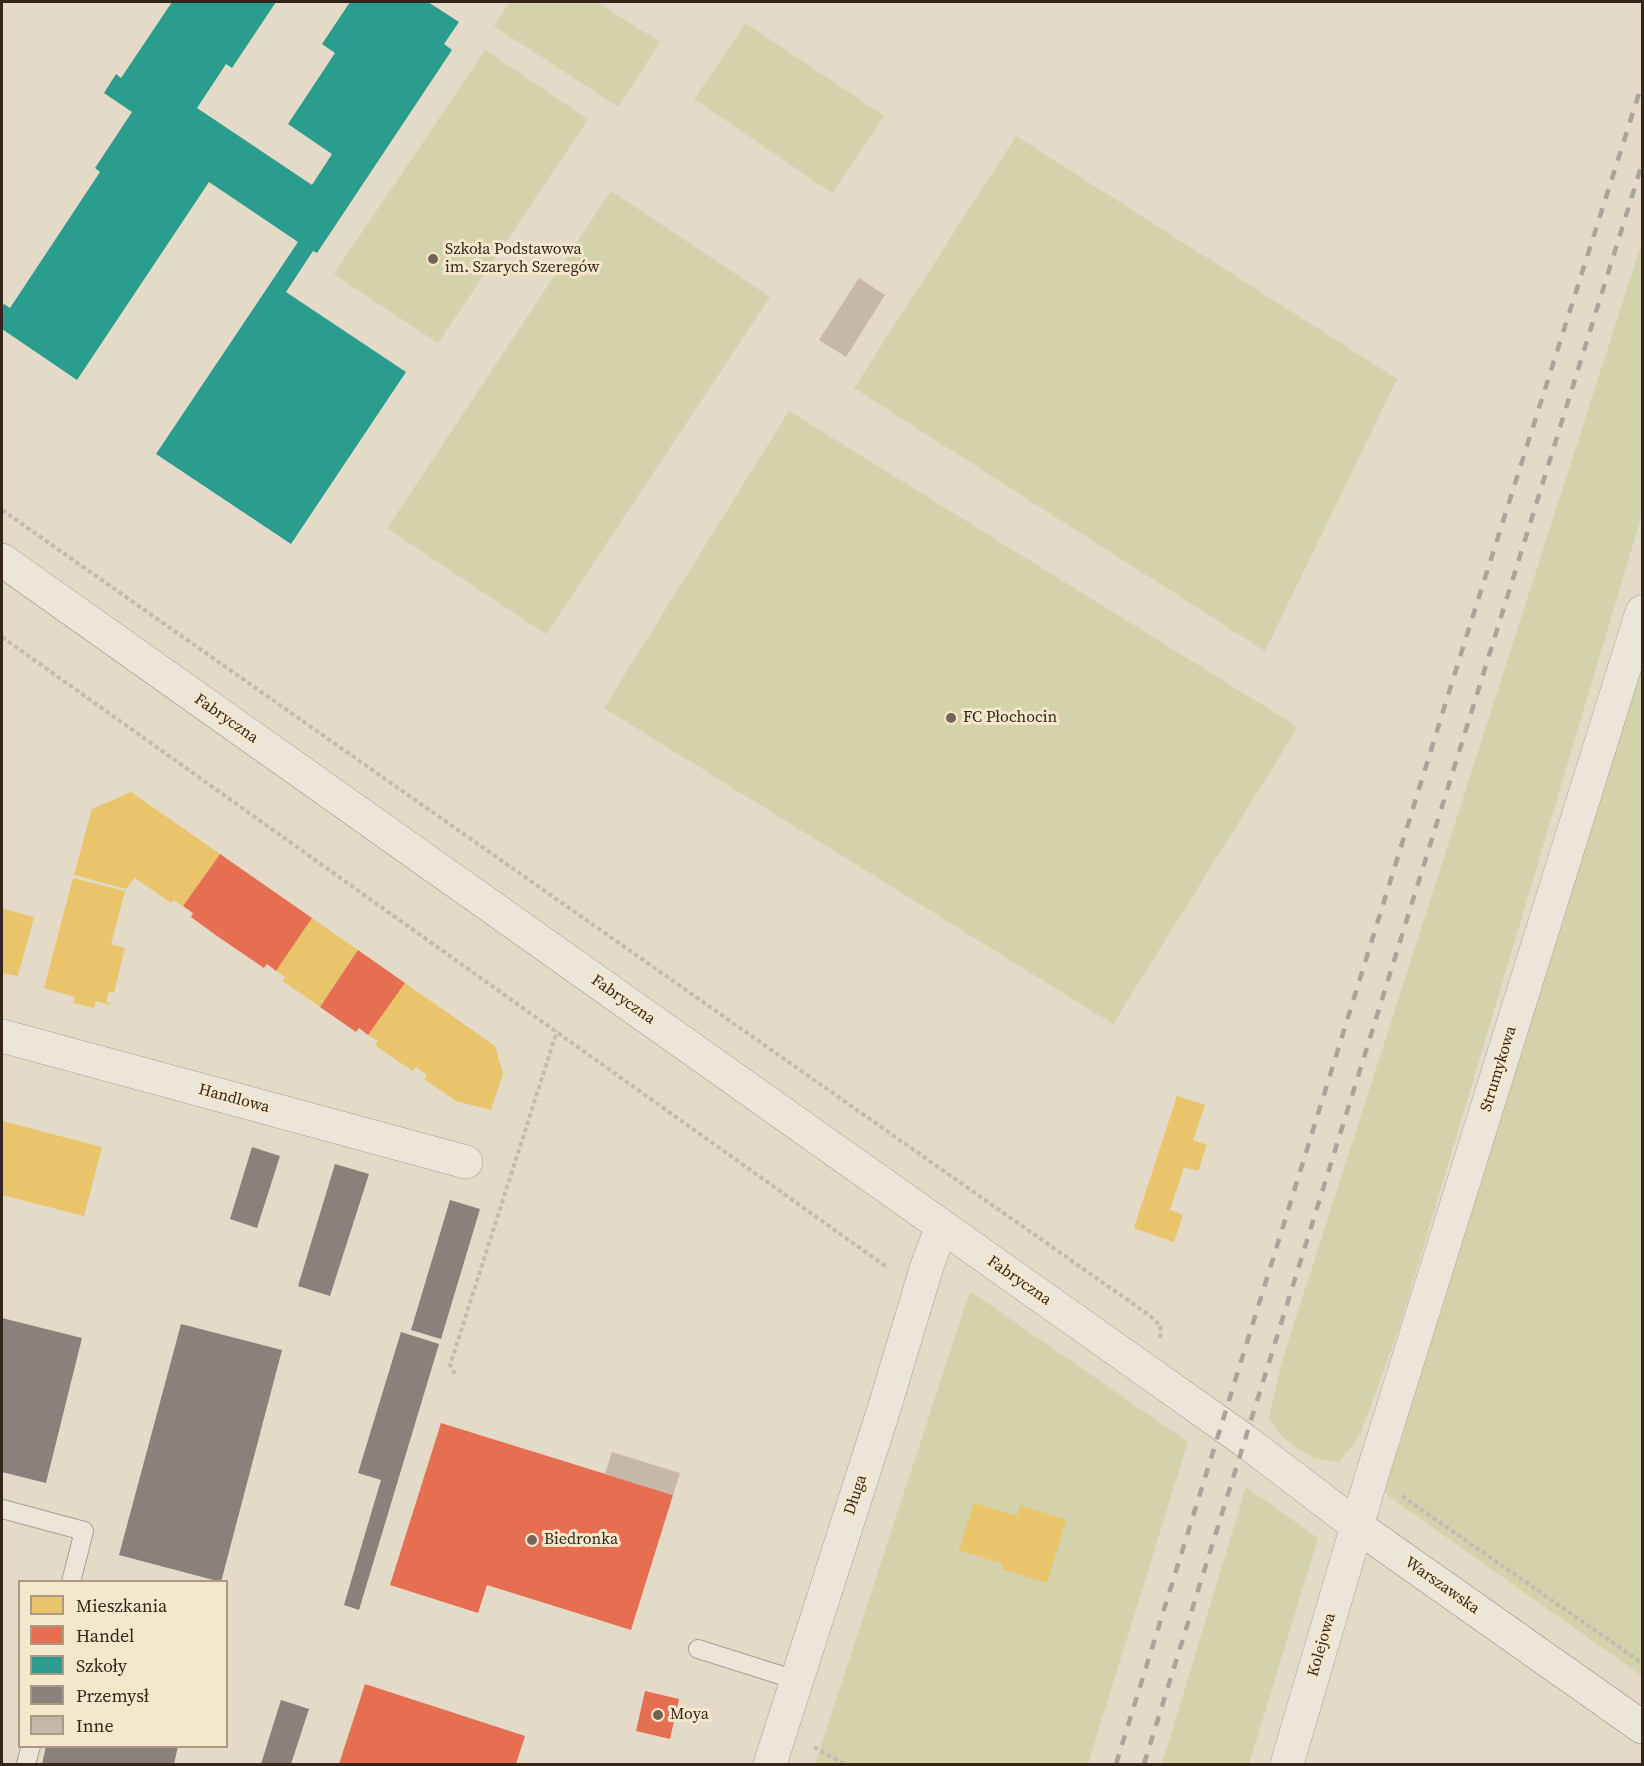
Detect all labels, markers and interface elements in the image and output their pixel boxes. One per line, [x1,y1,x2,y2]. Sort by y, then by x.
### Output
place label: Szkoła Podstawowa im. Szarych Szeregów [445,240,600,278]
marker: Szkoła Podstawowa im. Szarych Szeregów [426,252,440,266]
street label: Fabryczna [190,690,262,748]
place label: FC Płochocin [963,708,1057,728]
marker: FC Płochocin [944,711,958,725]
street label: Fabryczna [587,971,659,1029]
street label: Strumykowa [1477,1024,1521,1114]
street label: Handlowa [196,1080,272,1118]
street label: Fabryczna [983,1252,1055,1310]
street label: Długa [841,1472,871,1518]
place label: Biedronka [544,1530,618,1550]
marker: Biedronka [525,1533,539,1547]
street label: Warszawska [1401,1553,1483,1619]
legend [18,1580,228,1748]
text: Mieszkania [76,1593,167,1618]
street label: Kolejowa [1304,1611,1340,1679]
text: Handel [76,1623,134,1648]
text: Szkoły [76,1653,127,1678]
text: Przemysł [76,1683,149,1708]
place label: Moya [670,1705,709,1725]
marker: Moya [651,1708,665,1722]
text: Inne [76,1713,114,1738]

